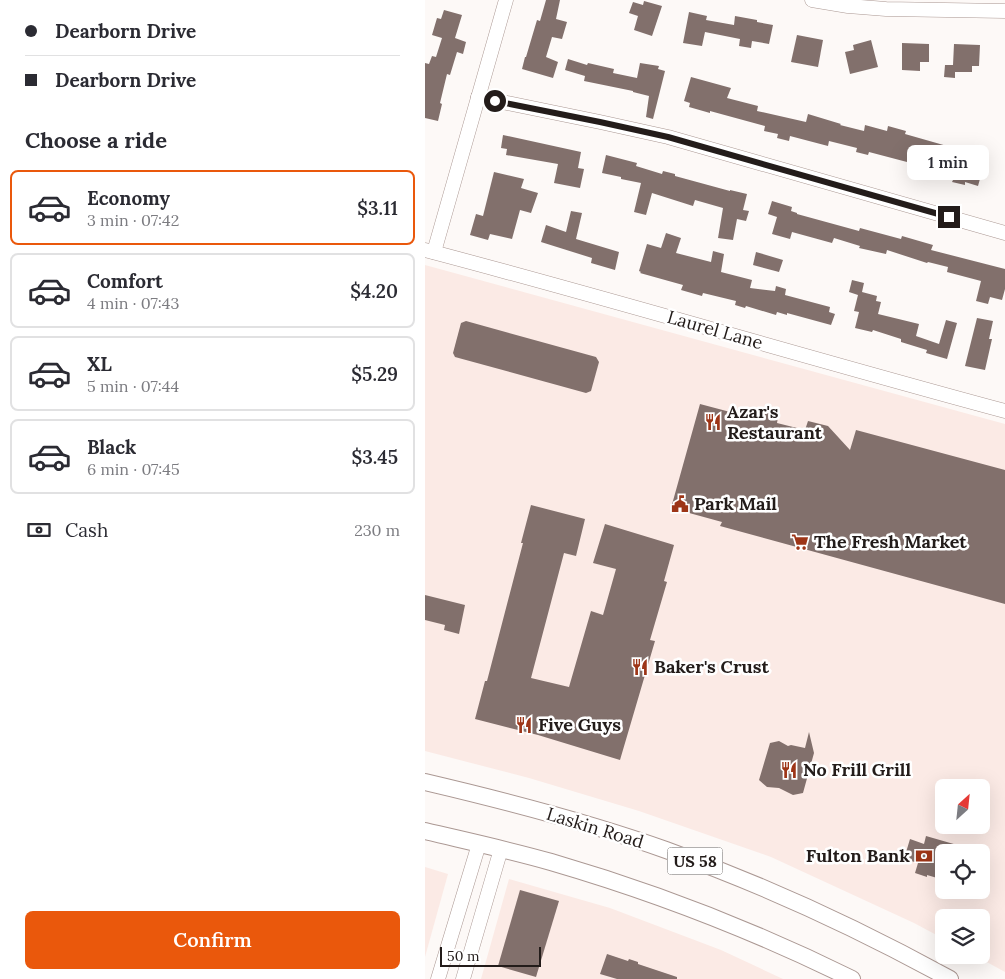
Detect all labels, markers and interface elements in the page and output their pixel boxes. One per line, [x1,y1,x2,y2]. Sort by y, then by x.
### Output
text: Dearborn Drive [55,19,196,43]
text: Dearborn Drive [55,68,196,92]
route start [484,90,506,112]
text: Choose a ride [25,126,167,154]
callout: 1 min [908,144,990,180]
text: 1 min [928,152,968,172]
icon: car [27,185,72,230]
text: Economy [87,186,170,210]
text: $3.11 [357,196,398,220]
route end [938,206,960,228]
text: 3 min · 07:42 [87,210,179,230]
icon: car [27,268,72,313]
text: Comfort [87,269,163,293]
text: $4.20 [350,279,398,303]
text: 4 min · 07:43 [87,293,179,313]
street label: Laurel Lane [665,305,766,354]
icon: car [27,351,72,396]
text: XL [87,352,112,376]
text: $5.29 [351,362,398,386]
text: 5 min · 07:44 [87,376,179,396]
place label: Azar's Restaurant [727,400,823,444]
restaurant icon: Azar's Restaurant [703,412,723,432]
icon: car [27,434,72,479]
text: Black [87,435,136,459]
text: $3.45 [351,445,398,469]
text: 6 min · 07:45 [87,459,180,479]
place label: Park Mail [694,492,777,515]
public building icon: Park Mail [670,494,690,514]
icon: cash [25,516,53,544]
text: Cash [65,518,108,542]
text: 230 m [354,520,400,540]
place label: The Fresh Market [814,530,967,553]
supermarket icon: The Fresh Market [790,532,810,552]
place label: Baker's Crust [654,655,769,678]
restaurant icon: Baker's Crust [630,657,650,677]
place label: Five Guys [538,713,621,736]
restaurant icon: Five Guys [514,715,534,735]
place label: No Frill Grill [803,758,911,781]
restaurant icon: No Frill Grill [779,760,799,780]
north arrow [935,779,990,834]
map controls [935,779,990,964]
street label: Laskin Road [544,802,647,853]
place label: Fulton Bank [806,844,910,867]
button: locate [935,844,990,899]
bank icon: Fulton Bank [914,846,934,866]
road number: US 58 [667,848,723,874]
button: layers [935,909,990,964]
button: Confirm [25,911,400,969]
scale bar [440,944,541,967]
text: 50 m [447,947,480,965]

